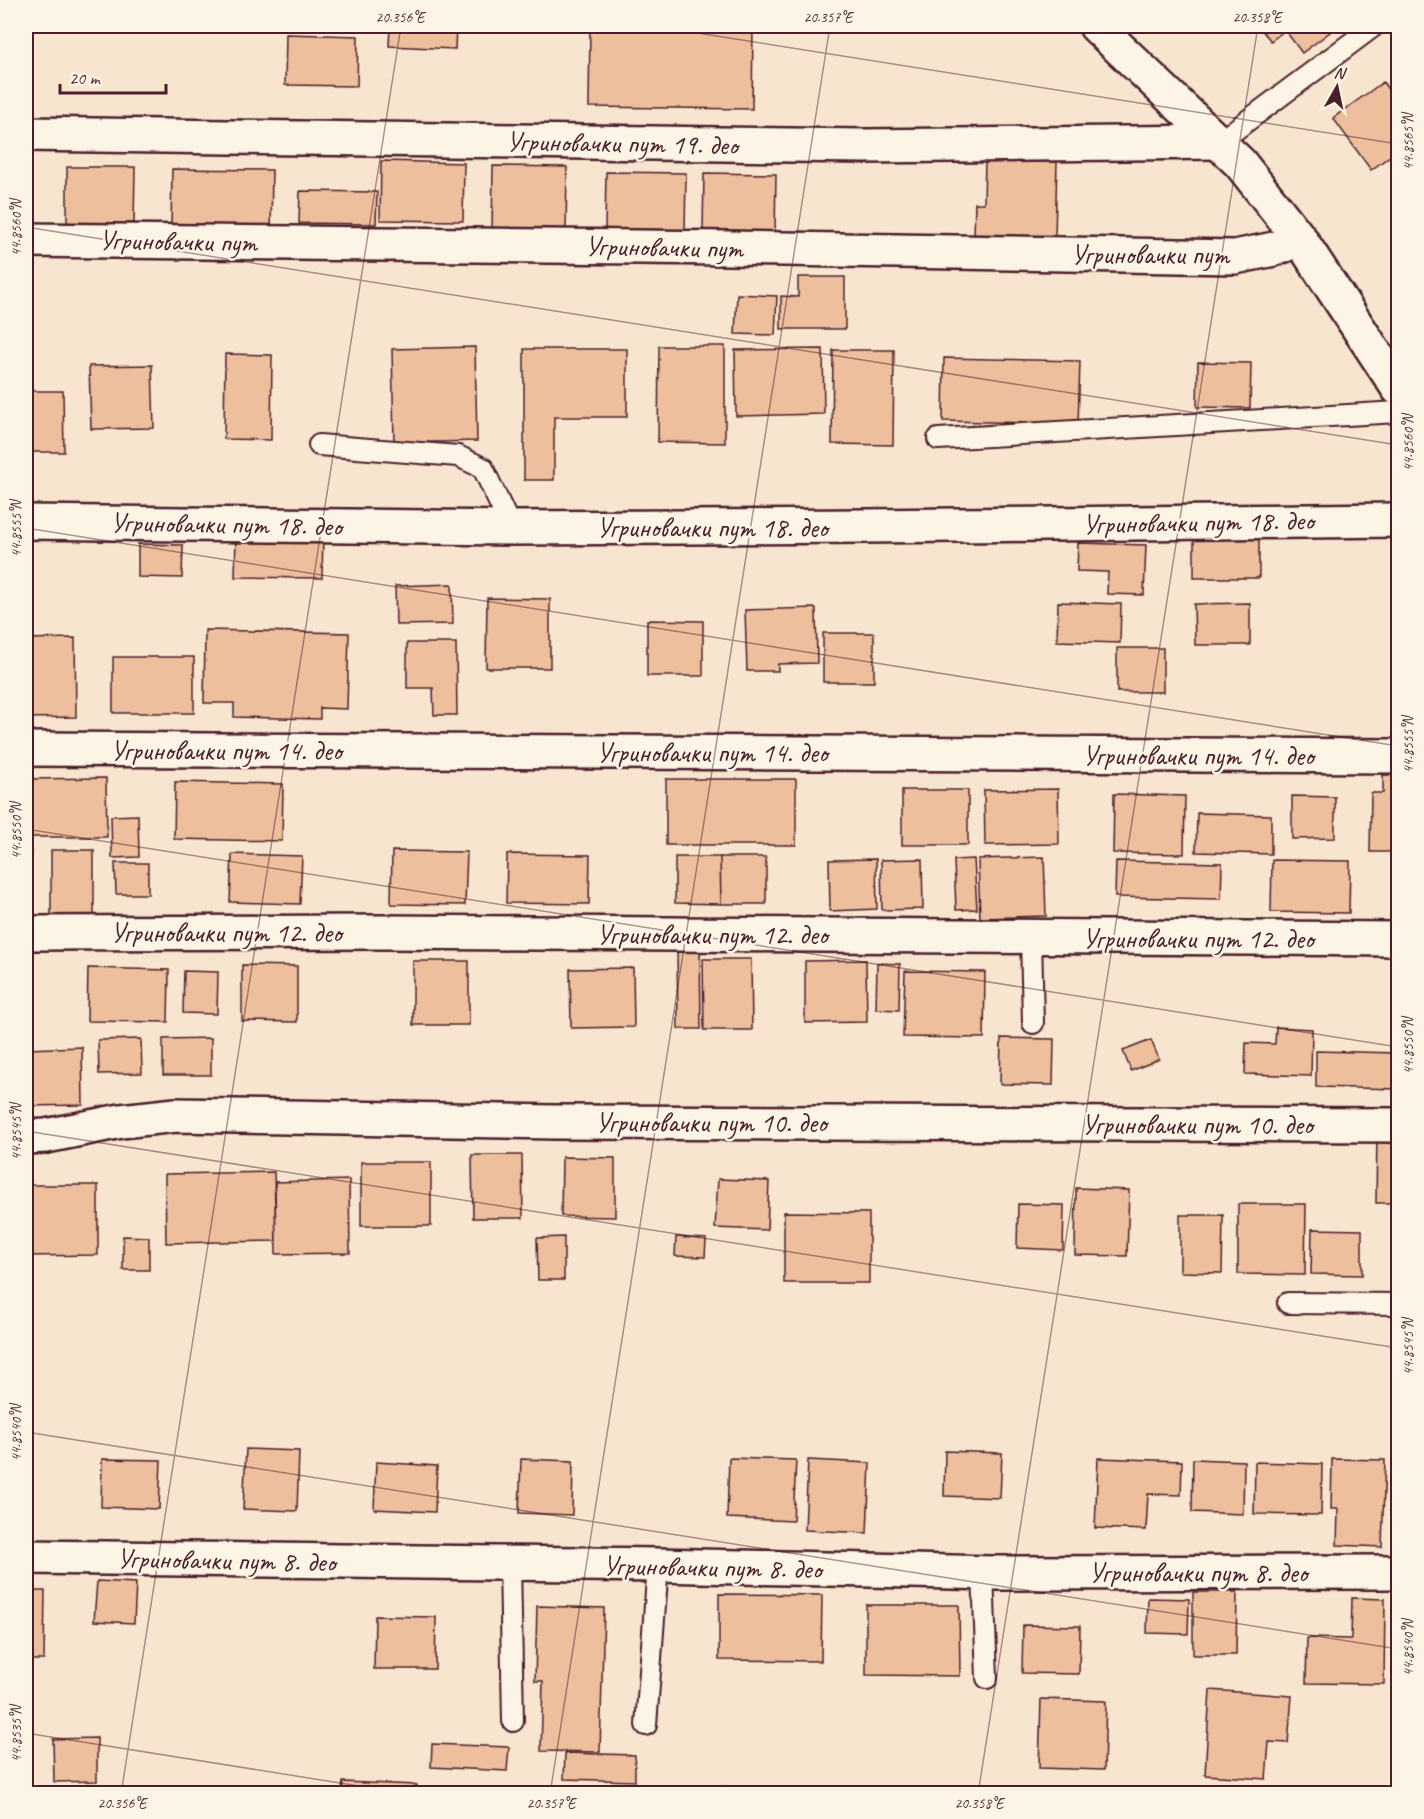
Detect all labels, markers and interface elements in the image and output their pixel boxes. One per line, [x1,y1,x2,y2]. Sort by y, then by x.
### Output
text: 20.356°E [376,8,427,27]
text: 20.357°E [804,8,855,27]
text: 20.358°E [1233,8,1284,27]
scale bar [60,57,166,95]
north arrow [1307,57,1367,117]
text: N [1333,63,1349,84]
text: 20 m [69,67,102,89]
text: 44.8565°N [1399,111,1418,170]
street label: Угриновачки пут 19. део [506,123,741,163]
text: 44.8560°N [7,197,26,256]
street label: Угриновачки пут [99,222,259,260]
street label: Угриновачки пут [585,228,745,266]
street label: Угриновачки пут [1071,237,1231,272]
text: 44.8560°N [1399,412,1418,471]
text: 44.8555°N [7,498,26,557]
street label: Угриновачки пут 18. део [1082,502,1317,542]
street label: Угриновачки пут 18. део [110,504,345,544]
street label: Угриновачки пут 18. део [596,510,831,545]
text: 44.8555°N [1399,714,1418,773]
street label: Угриновачки пут 14. део [110,733,345,768]
street label: Угриновачки пут 14. део [596,735,831,770]
street label: Угриновачки пут 14. део [1082,738,1317,773]
text: 44.8550°N [7,800,26,859]
street label: Угриновачки пут 12. део [110,915,345,950]
street label: Угриновачки пут 12. део [596,917,831,952]
street label: Угриновачки пут 12. део [1082,921,1317,956]
text: 44.8550°N [1399,1015,1418,1074]
text: 44.8545°N [7,1101,26,1160]
street label: Угриновачки пут 10. део [595,1105,830,1140]
street label: Угриновачки пут 10. део [1081,1107,1316,1142]
text: 44.8545°N [1399,1316,1418,1375]
text: 44.8540°N [7,1402,26,1461]
street label: Угриновачки пут 8. део [116,1541,339,1579]
street label: Угриновачки пут 8. део [602,1548,825,1586]
street label: Угриновачки пут 8. део [1089,1555,1311,1590]
text: 44.8540°N [1399,1617,1418,1676]
text: 44.8535°N [7,1703,26,1762]
text: 20.356°E [98,1794,149,1813]
text: 20.357°E [527,1794,578,1813]
text: 20.358°E [955,1794,1006,1813]

